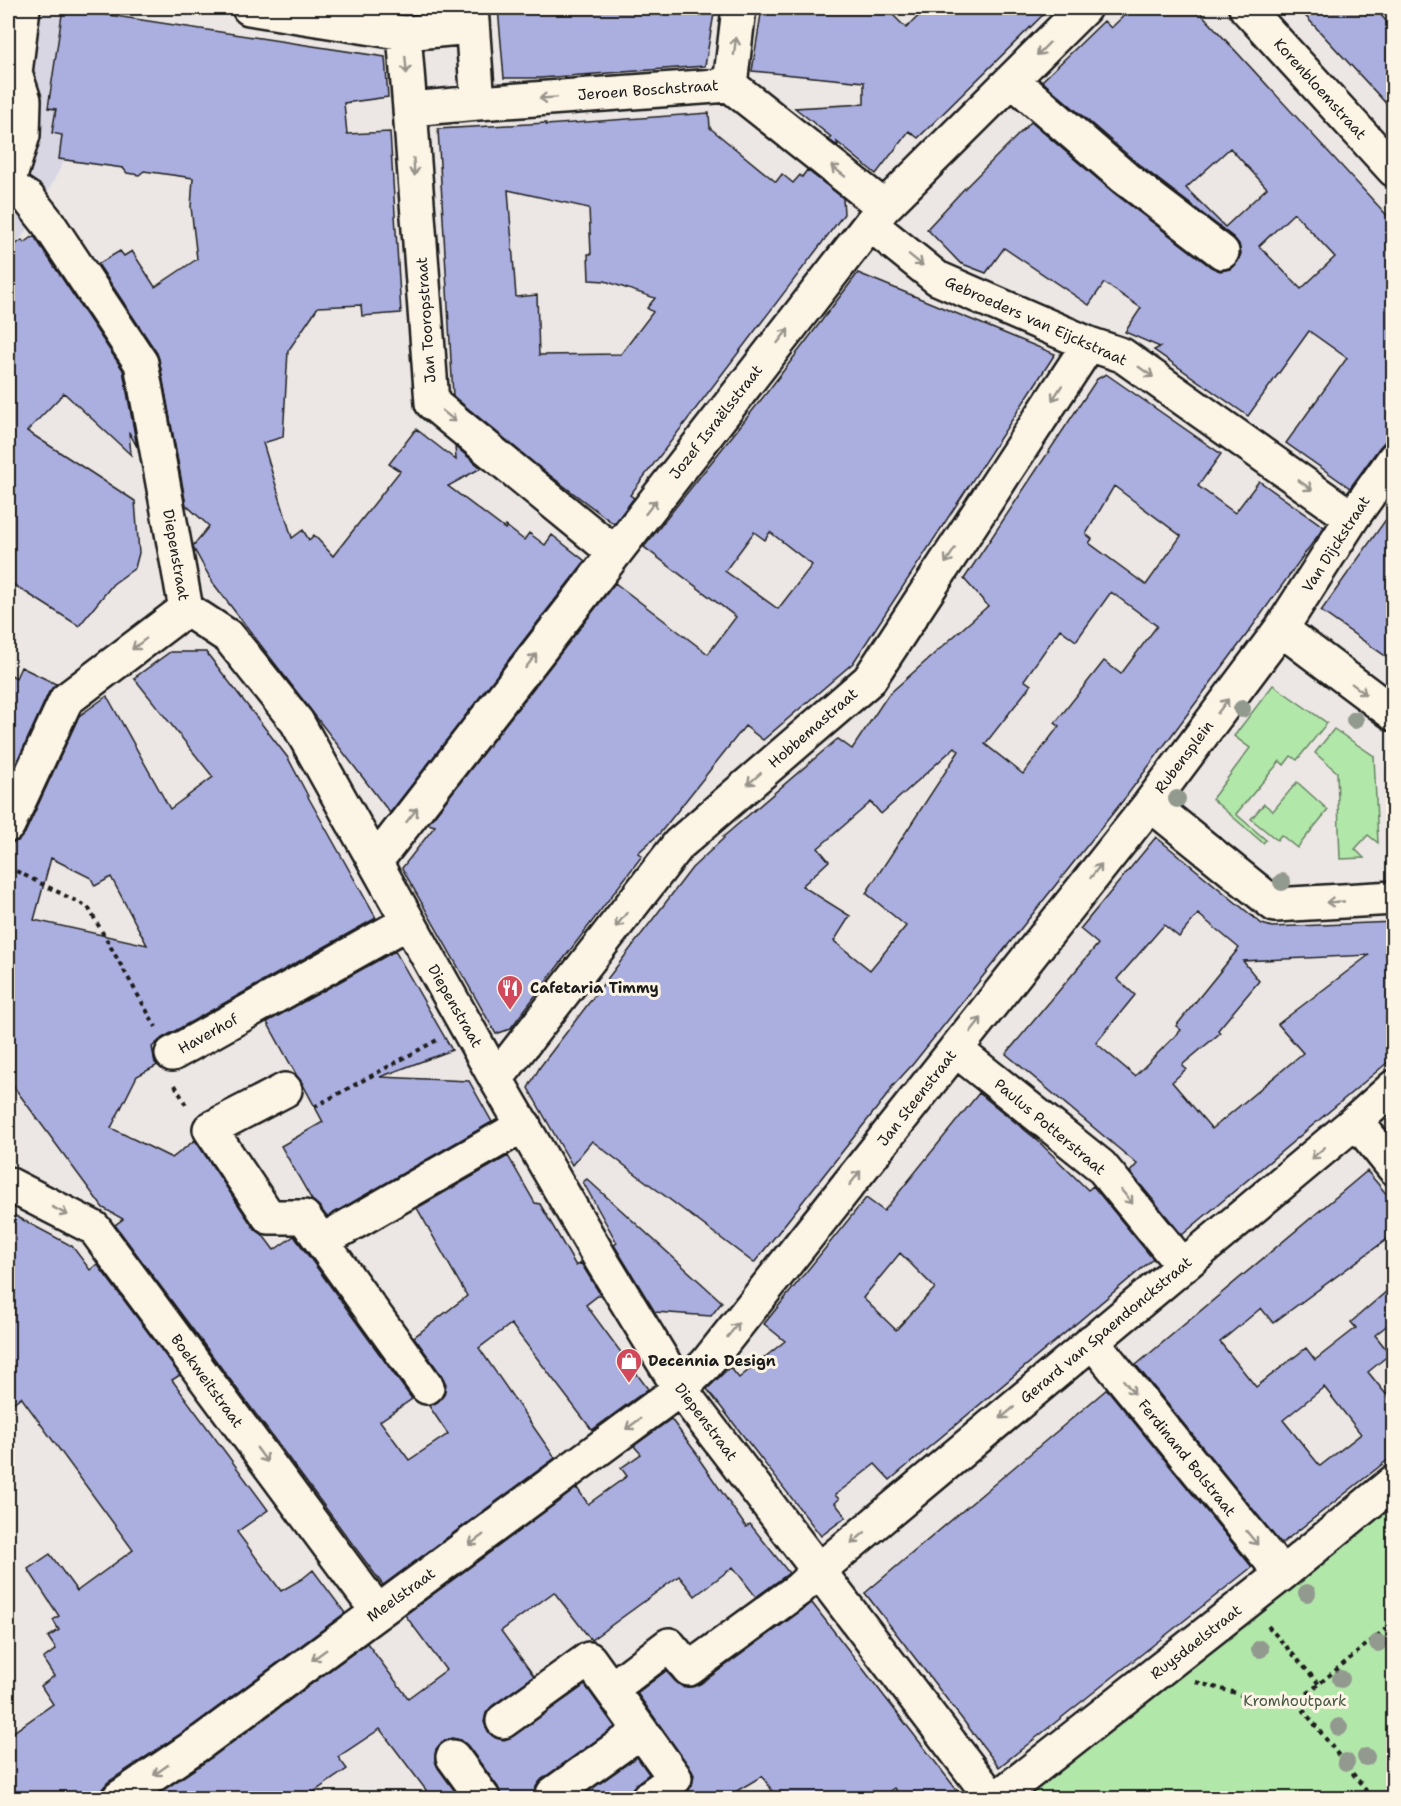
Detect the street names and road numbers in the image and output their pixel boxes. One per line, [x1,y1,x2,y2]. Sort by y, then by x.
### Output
street label: Korenbloemstraat [1269,34,1371,144]
street label: Jeroen Boschstraat [577,75,719,105]
street label: Jan Tooropstraat [412,256,440,384]
street label: Gebroeders van Eijckstraat [942,272,1130,370]
street label: Jozef Israëlsstraat [665,361,767,483]
street label: Van Dijckstraat [1297,492,1375,596]
street label: Diepenstraat [158,508,194,602]
street label: Hobbemastraat [764,684,862,772]
street label: Rubensplein [1150,717,1218,797]
street label: Diepenstraat [423,961,487,1051]
street label: Haverhof [174,1009,242,1059]
street label: Jan Steenstraat [873,1046,961,1150]
street label: Paulus Potterstraat [990,1074,1110,1180]
street label: Gerard van Spaendonckstraat [1016,1252,1196,1408]
street label: Boekweitstraat [166,1330,248,1432]
street label: Diepenstraat [670,1379,742,1465]
street label: Ferdinand Bolstraat [1134,1395,1240,1521]
street label: Meelstraat [363,1563,439,1627]
street label: Ruysdaelstraat [1146,1600,1246,1684]

